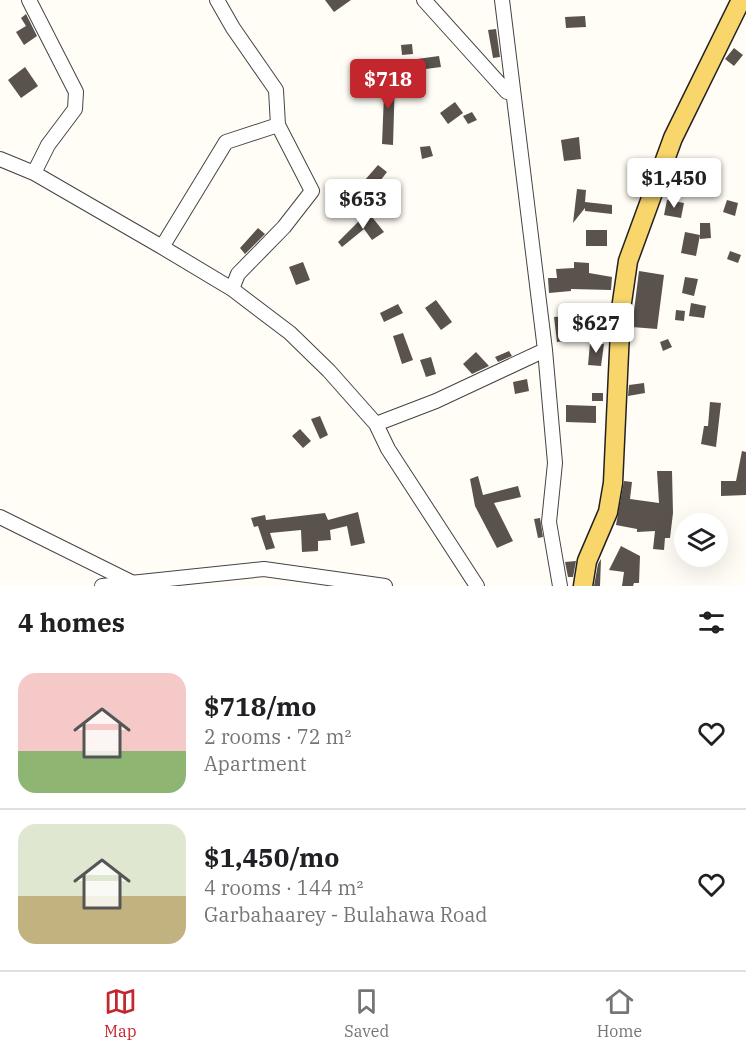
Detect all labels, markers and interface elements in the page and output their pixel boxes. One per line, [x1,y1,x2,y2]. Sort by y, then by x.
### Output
pin: $718 [352,59,424,110]
text: $718 [364,65,412,92]
pin: $1,450 [625,158,723,209]
text: $1,450 [641,164,707,191]
pin: $653 [327,179,399,230]
text: $653 [339,185,387,212]
pin: $627 [560,303,632,354]
text: $627 [572,309,620,336]
map controls [674,513,728,567]
button: layers [674,513,728,567]
text: 4 homes [18,605,125,639]
icon: filters [695,606,728,639]
text: $718/mo [204,689,316,723]
icon: home [66,697,138,769]
icon: heart [695,717,728,750]
text: 2 rooms · 72 m² [204,723,351,750]
text: Apartment [204,750,307,777]
text: $1,450/mo [204,840,339,874]
icon: home [66,848,138,920]
icon: heart [695,868,728,901]
text: 4 rooms · 144 m² [204,874,363,901]
text: Garbahaarey - Bulahawa Road [204,901,487,928]
tab: Map [104,985,137,1041]
tab: Saved [344,985,389,1041]
tab: Home [597,985,642,1041]

